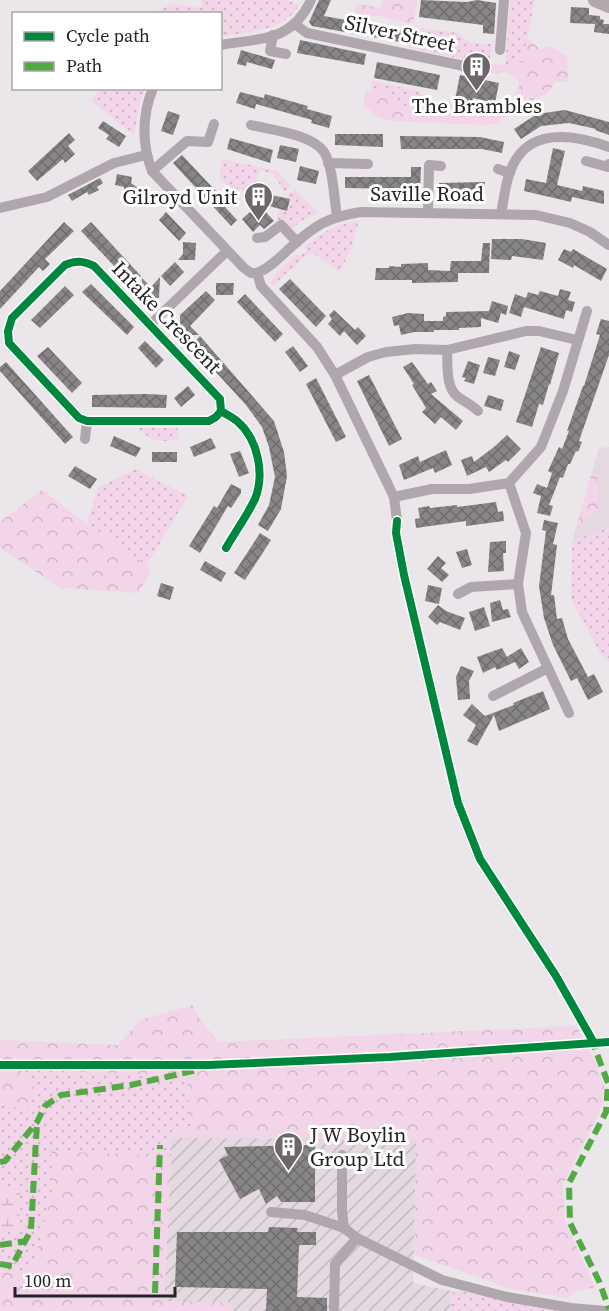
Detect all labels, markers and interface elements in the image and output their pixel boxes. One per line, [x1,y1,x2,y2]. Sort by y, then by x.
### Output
street label: Silver Street [342,7,458,59]
legend [12,12,222,90]
text: Cycle path [66,23,150,48]
building icon: The Brambles [461,50,493,92]
text: Path [66,53,103,78]
place label: The Brambles [412,91,542,120]
street label: Saville Road [370,179,484,208]
building icon: Gilroyd Unit [242,180,274,222]
place label: Gilroyd Unit [123,182,237,211]
street label: Intake Crescent [106,254,229,380]
place label: J W Boylin Group Ltd [309,1120,407,1173]
building icon: J W Boylin Group Ltd [273,1130,305,1172]
scale bar [15,1260,176,1298]
text: 100 m [24,1268,71,1293]

